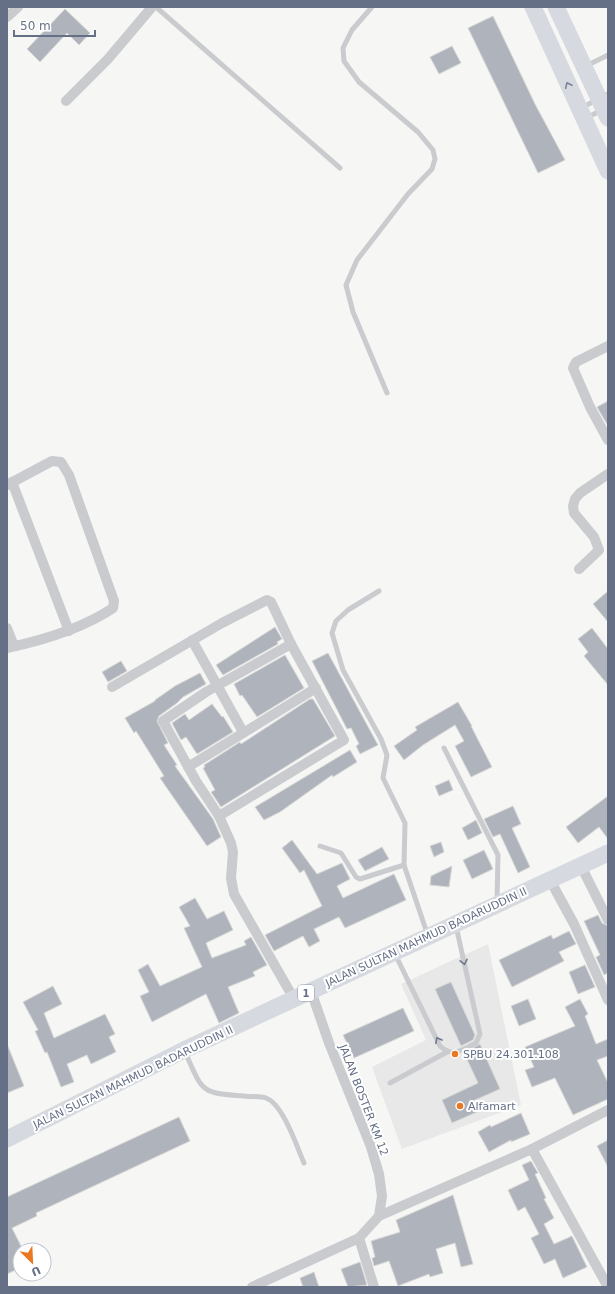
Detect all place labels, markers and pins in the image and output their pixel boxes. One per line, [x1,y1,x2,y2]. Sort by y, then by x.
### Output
place label: SPBU 24.301.108 [463,1048,559,1061]
marker: SPBU 24.301.108 [450,1049,460,1059]
place label: Alfamart [468,1100,516,1113]
marker: Alfamart [455,1101,465,1111]

